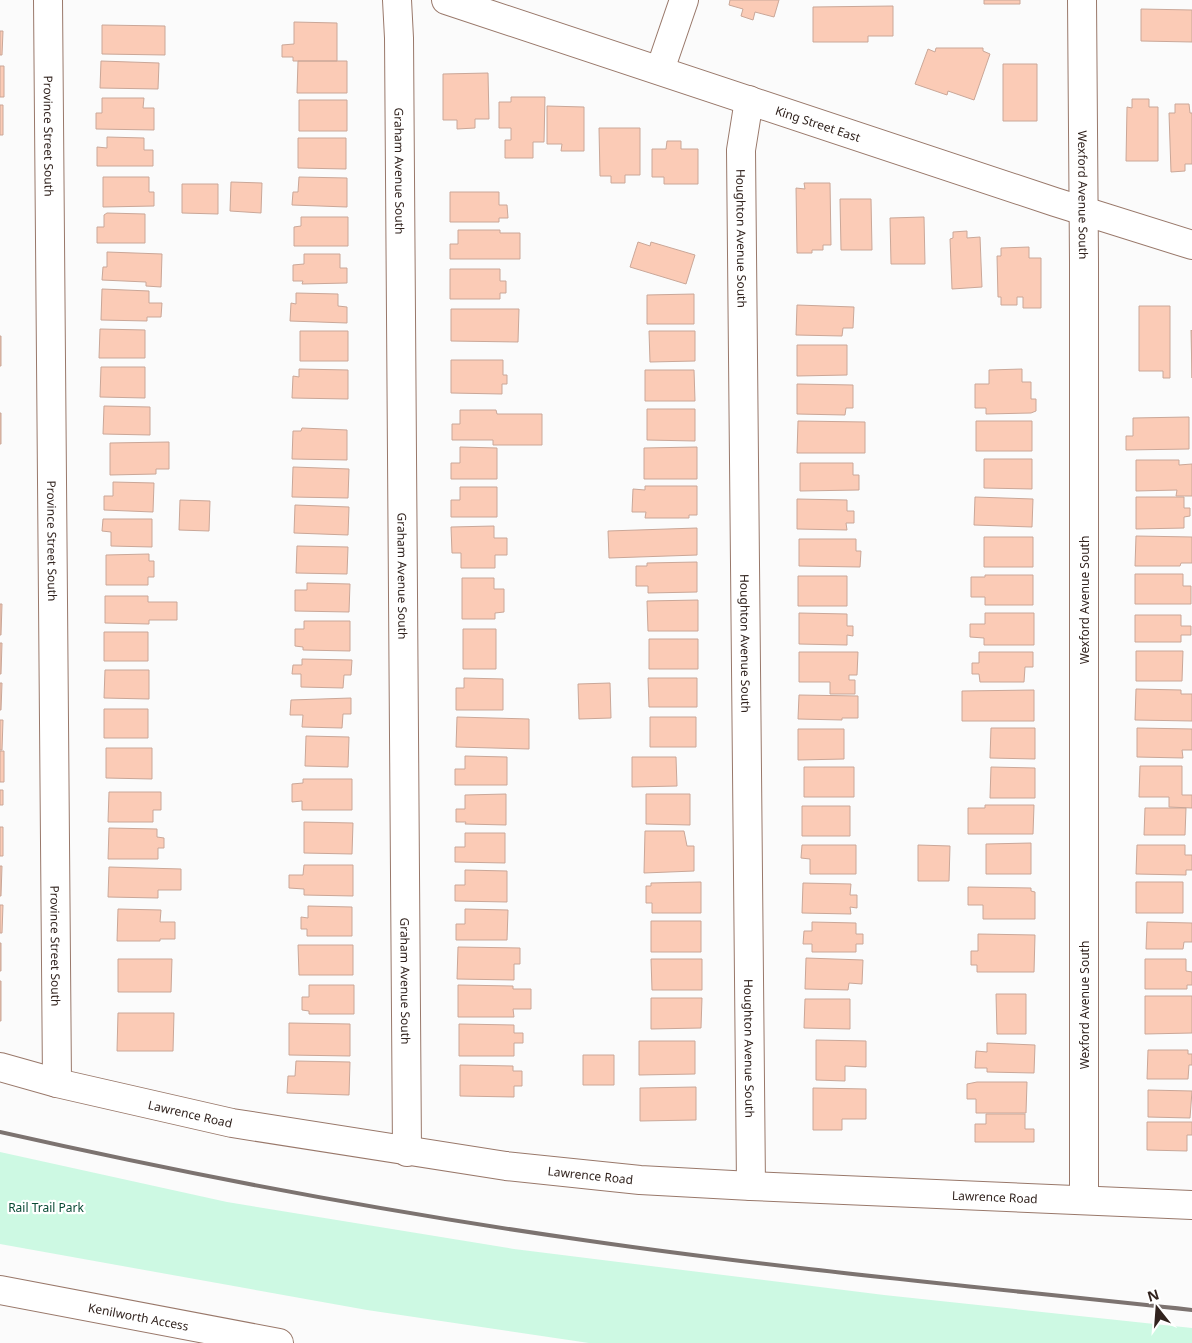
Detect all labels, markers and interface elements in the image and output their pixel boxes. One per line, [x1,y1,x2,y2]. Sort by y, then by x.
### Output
street label: Province Street South [40,75,58,197]
street label: King Street East [773,101,863,146]
street label: Graham Avenue South [391,107,409,235]
street label: Wexford Avenue South [1074,131,1092,259]
street label: Houghton Avenue South [733,169,751,308]
street label: Province Street South [43,480,61,602]
street label: Graham Avenue South [394,512,412,640]
street label: Wexford Avenue South [1076,536,1093,664]
street label: Houghton Avenue South [737,574,755,713]
street label: Province Street South [47,885,65,1007]
street label: Graham Avenue South [397,917,415,1045]
street label: Wexford Avenue South [1076,941,1093,1069]
street label: Houghton Avenue South [741,979,759,1118]
street label: Lawrence Road [147,1096,234,1131]
street label: Lawrence Road [547,1162,634,1188]
street label: Lawrence Road [952,1186,1038,1207]
park label: Rail Trail Park [8,1199,84,1216]
north arrow [1132,1283,1182,1333]
text: N [1145,1284,1161,1306]
street label: Kenilworth Access [87,1298,190,1334]

